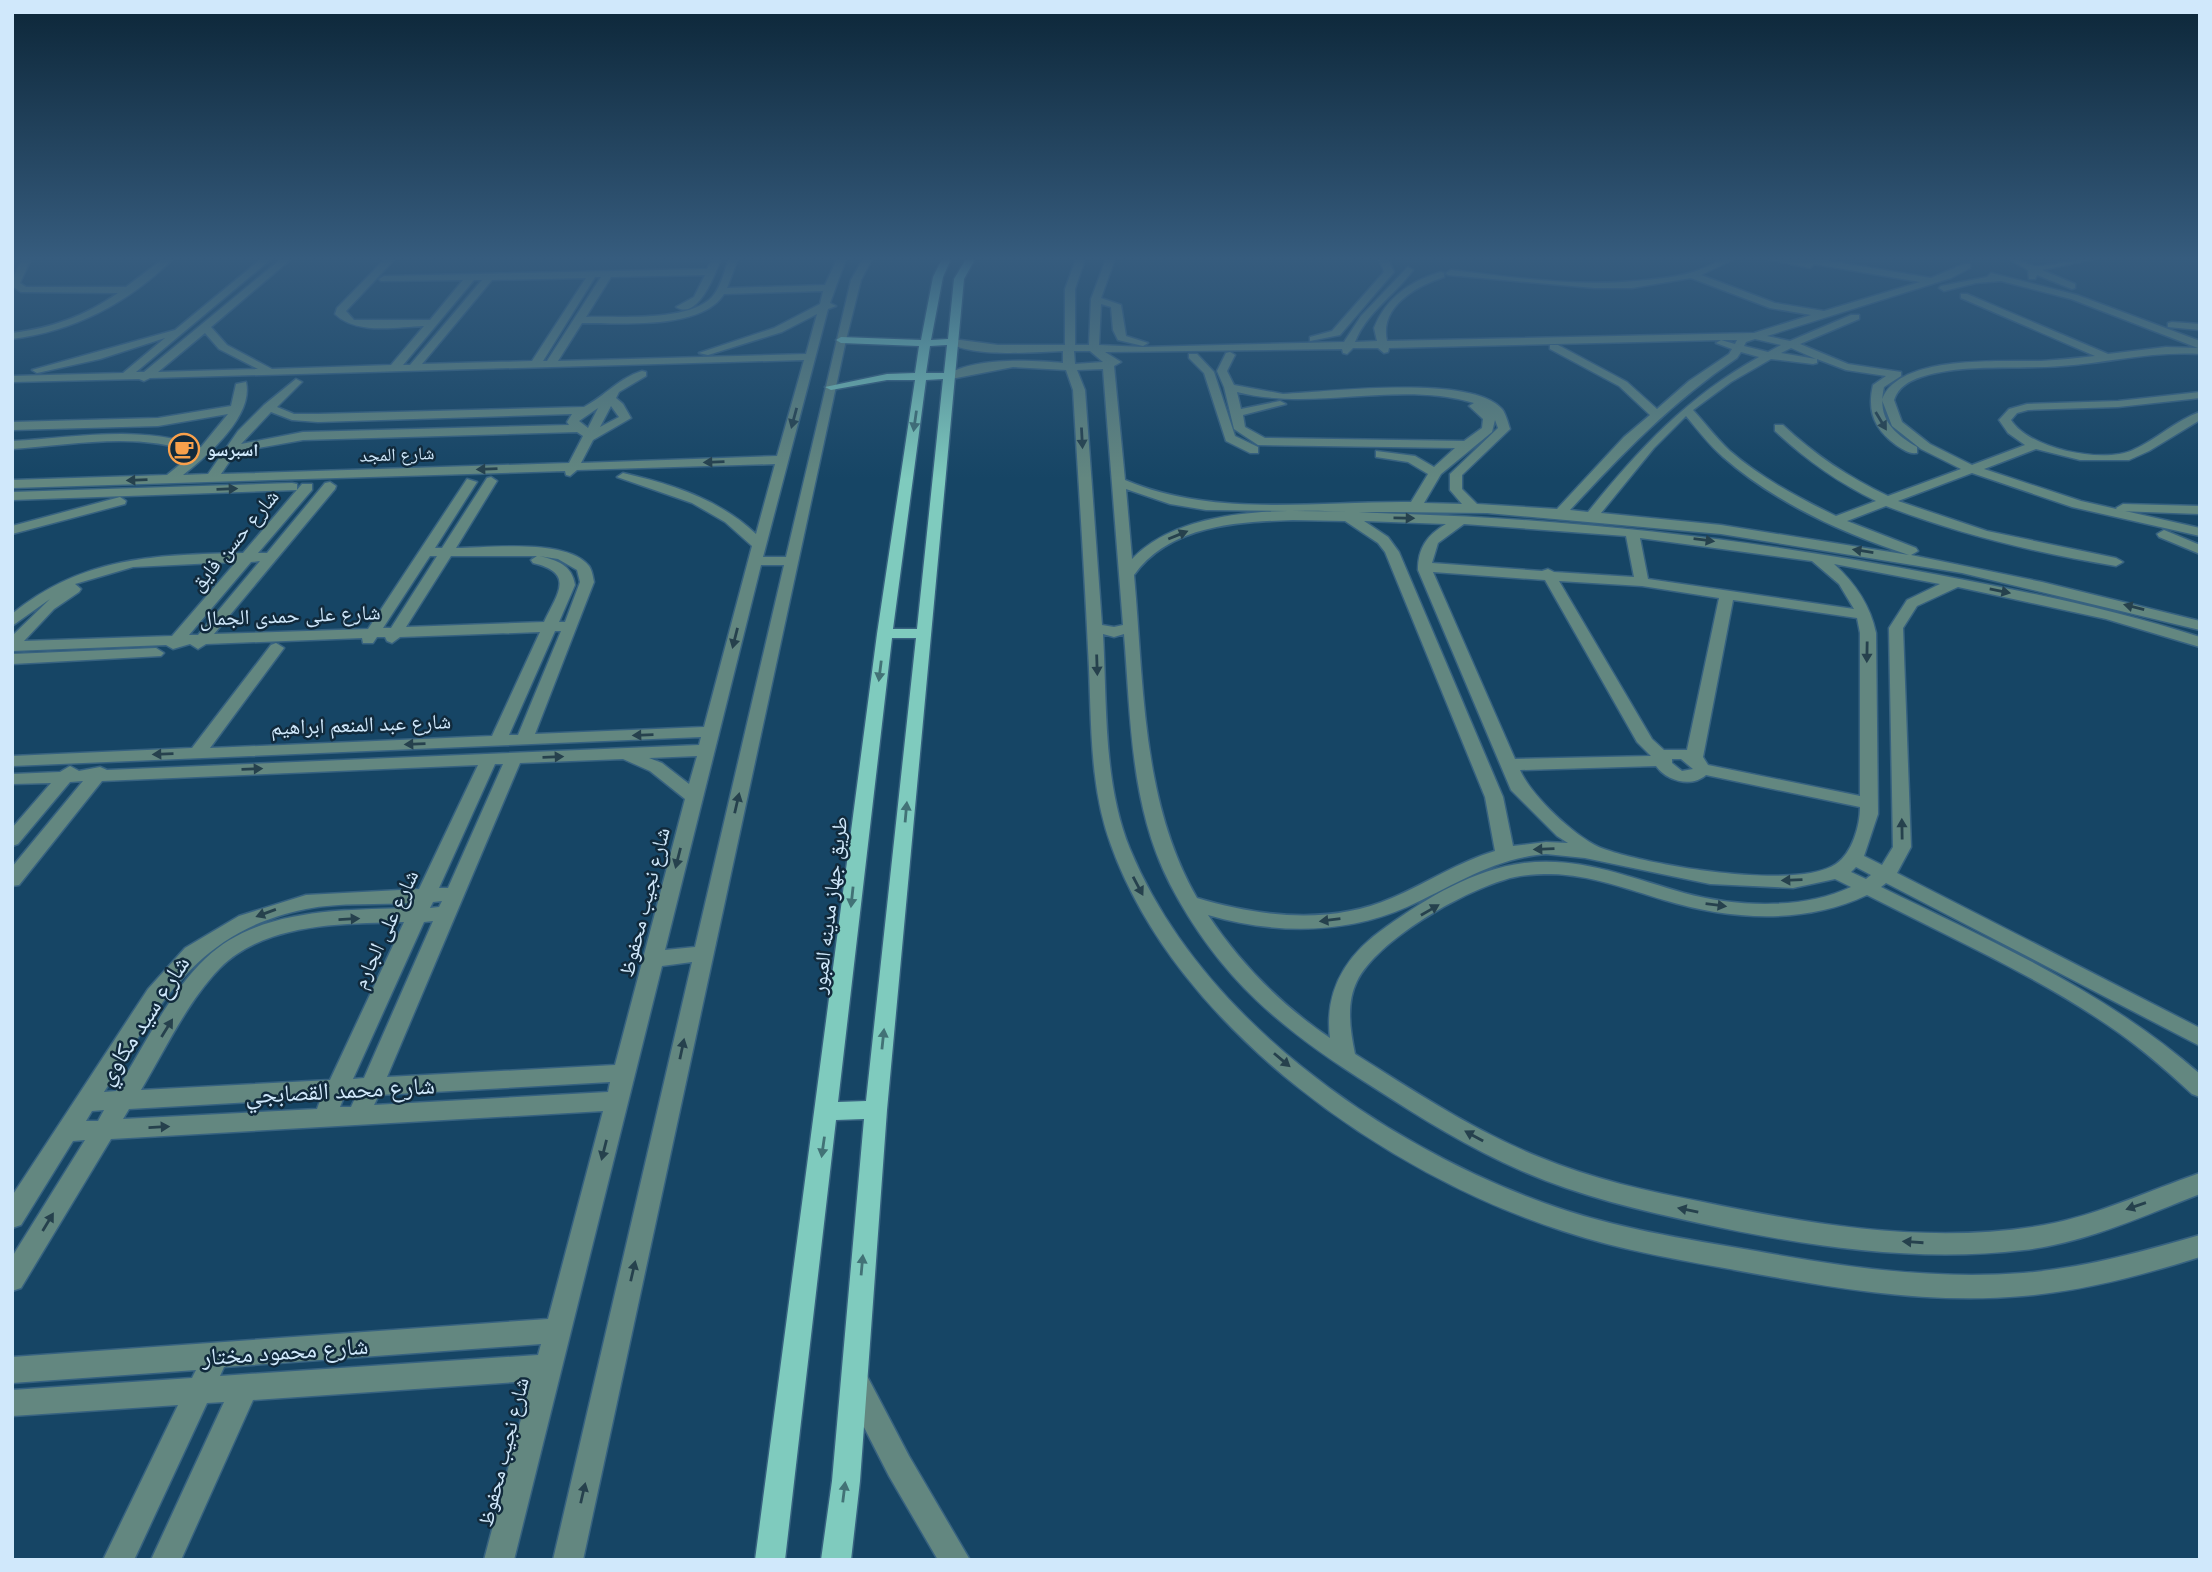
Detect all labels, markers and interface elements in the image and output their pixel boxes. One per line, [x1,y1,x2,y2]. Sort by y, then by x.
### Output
one-way arrow [788,407,799,429]
one-way arrow [909,411,920,433]
one-way arrow [1875,412,1887,431]
one-way arrow [1077,427,1088,449]
cafe icon: اسبرسو [167,432,201,466]
place label: اسبرسو [207,438,258,461]
street label: شارع المجد [359,441,435,467]
one-way arrow [703,457,725,468]
one-way arrow [475,463,497,475]
one-way arrow [126,474,148,485]
street label: شارع حسن فايق [183,483,285,597]
one-way arrow [217,484,239,495]
one-way arrow [1393,512,1415,524]
one-way arrow [1168,529,1189,540]
one-way arrow [1693,535,1715,546]
one-way arrow [1852,545,1874,556]
one-way arrow [1989,586,2011,597]
street label: شارع على حمدى الجمال [199,598,381,632]
one-way arrow [2123,602,2145,613]
one-way arrow [729,627,740,649]
one-way arrow [1861,641,1873,663]
one-way arrow [1091,654,1102,676]
one-way arrow [875,660,886,682]
street label: شارع عبد المنعم ابراهيم [270,707,452,742]
one-way arrow [631,730,653,741]
one-way arrow [404,739,426,750]
one-way arrow [152,749,174,760]
one-way arrow [542,751,564,762]
one-way arrow [241,764,263,775]
one-way arrow [732,792,743,814]
one-way arrow [901,801,912,823]
street label: طريق جهاز مدينه العبور [805,815,853,996]
one-way arrow [1896,818,1908,840]
street label: شارع نجيب محفوظ [612,825,676,979]
one-way arrow [1533,843,1555,854]
one-way arrow [672,847,683,869]
street label: شارع على الجارم [346,865,425,993]
one-way arrow [1781,874,1803,885]
one-way arrow [1133,876,1144,896]
one-way arrow [847,886,858,908]
one-way arrow [1706,900,1728,911]
one-way arrow [1420,904,1439,916]
one-way arrow [256,908,277,919]
one-way arrow [339,914,361,925]
one-way arrow [1319,915,1341,926]
street label: شارع سيد مكاوي [90,950,200,1093]
one-way arrow [160,1019,173,1038]
one-way arrow [878,1028,889,1050]
one-way arrow [677,1038,688,1060]
one-way arrow [1274,1052,1291,1067]
street label: شارع محمد القصابجي [244,1070,436,1115]
one-way arrow [148,1121,170,1132]
one-way arrow [1465,1130,1484,1142]
one-way arrow [818,1136,829,1158]
one-way arrow [598,1139,609,1161]
one-way arrow [2125,1202,2146,1212]
one-way arrow [1677,1205,1699,1216]
one-way arrow [41,1212,54,1232]
one-way arrow [1902,1236,1924,1247]
one-way arrow [857,1254,868,1276]
one-way arrow [627,1260,638,1282]
street label: شارع محمود مختار [200,1330,369,1372]
street label: شارع نجيب محفوظ [471,1375,535,1529]
one-way arrow [839,1481,850,1503]
one-way arrow [578,1482,589,1504]

